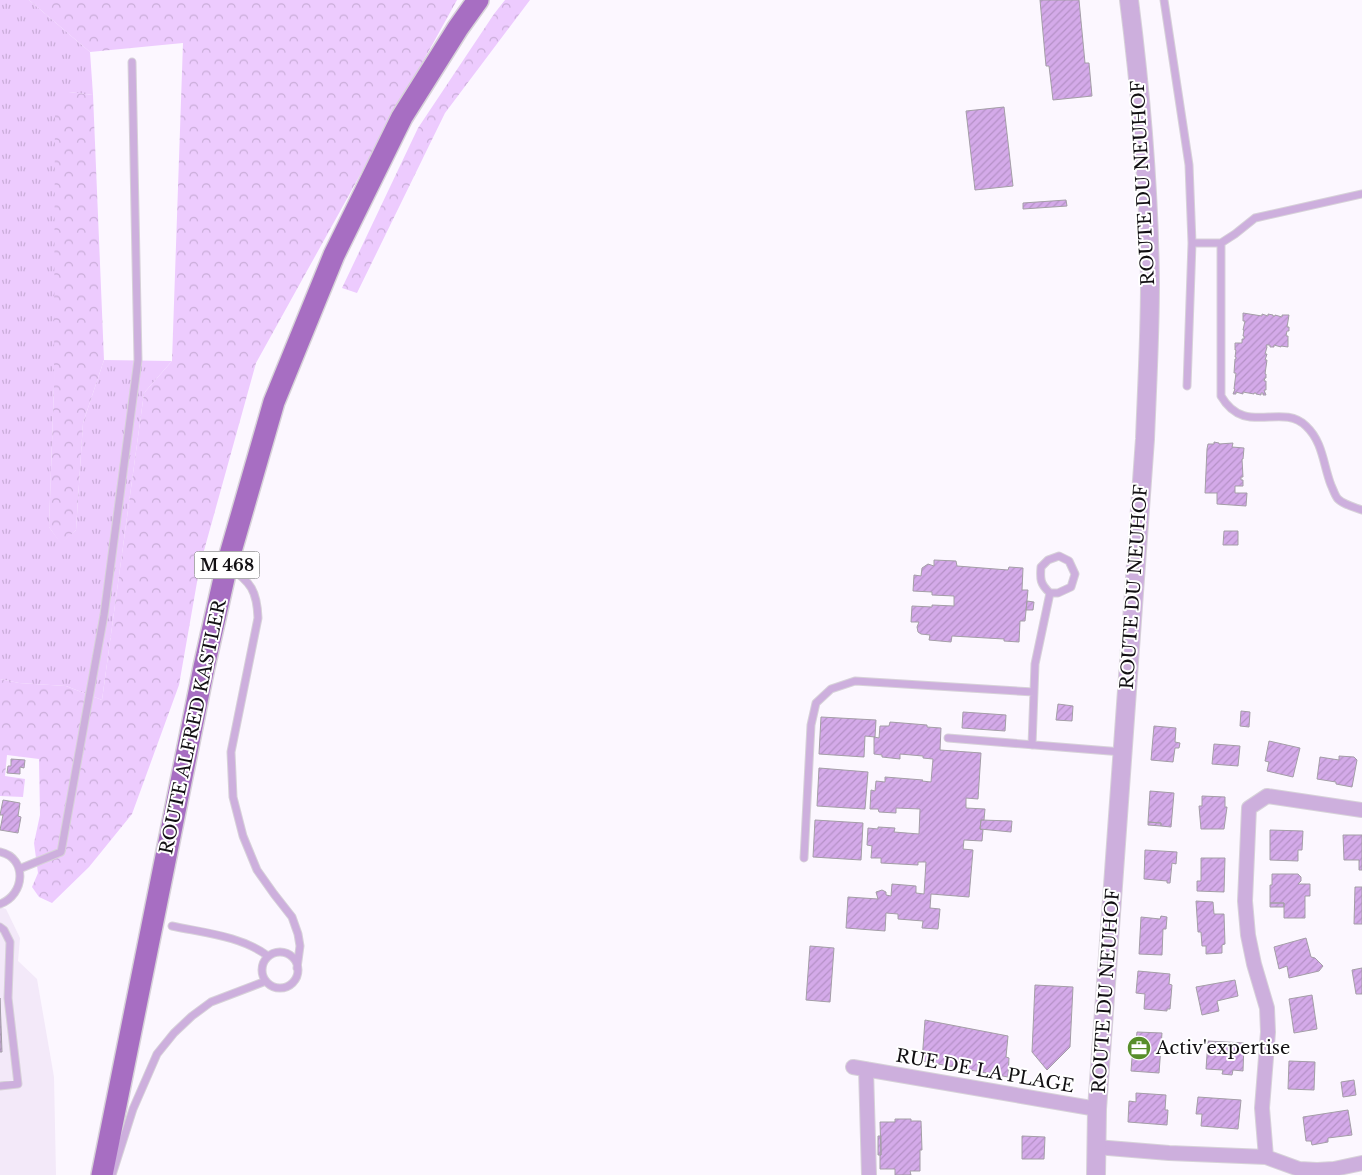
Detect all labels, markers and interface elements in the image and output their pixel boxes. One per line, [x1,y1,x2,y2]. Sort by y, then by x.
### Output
street label: ROUTE DU NEUHOF [1127,80,1159,286]
street label: ROUTE DU NEUHOF [1116,484,1152,690]
road number: M 468 [194,552,260,578]
street label: ROUTE ALFRED KASTLER [155,597,231,856]
street label: ROUTE DU NEUHOF [1088,888,1124,1094]
office icon: Activ'expertise [1126,1035,1152,1061]
place label: Activ'expertise [1155,1037,1290,1059]
street label: RUE DE LA PLAGE [894,1044,1076,1098]

